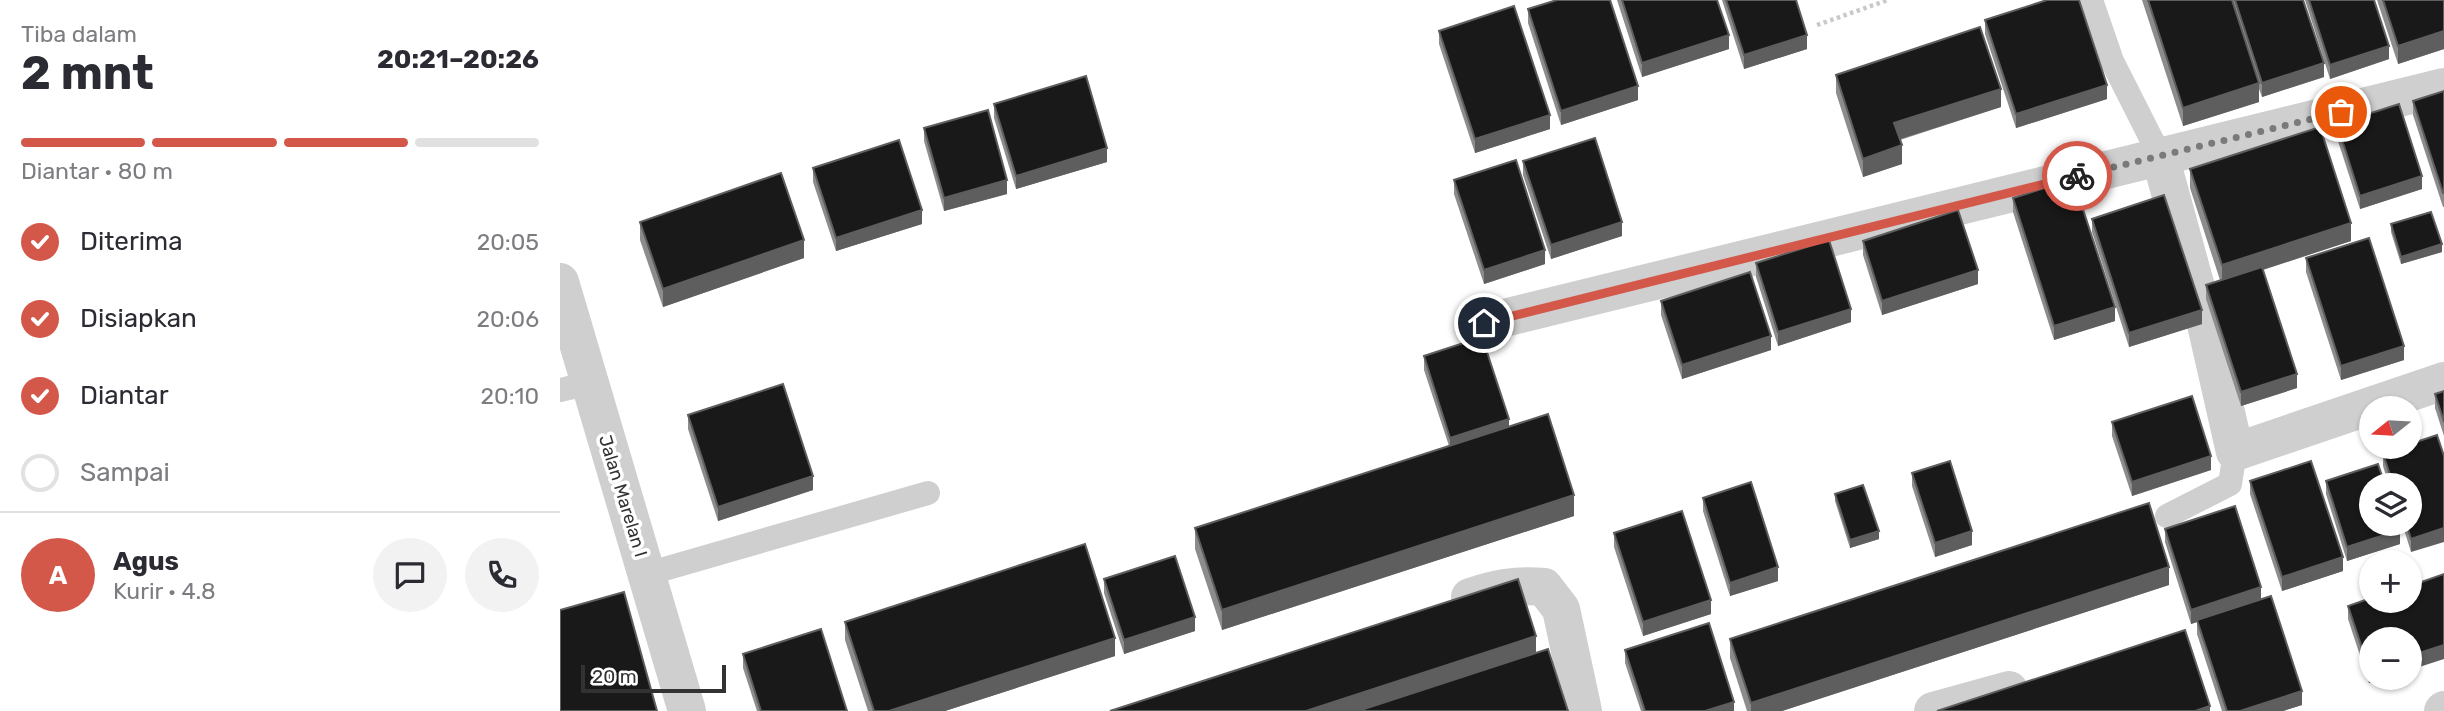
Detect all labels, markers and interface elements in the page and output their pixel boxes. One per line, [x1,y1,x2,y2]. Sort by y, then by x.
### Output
text: Tiba dalam [21,20,137,48]
text: 20:21–20:26 [377,44,539,75]
text: 2 mnt [21,46,154,101]
pin [2311,82,2371,142]
icon: bag [2322,93,2360,131]
courier [2042,141,2112,211]
text: Diantar · 80 m [21,157,173,185]
icon: bike [2058,157,2096,195]
icon: check [21,223,59,261]
text: Diterima [80,226,183,257]
text: 20:05 [477,228,539,256]
pin [1454,293,1514,353]
icon: check [21,300,59,338]
text: Disiapkan [80,303,197,334]
icon: home [1465,304,1503,342]
text: 20:06 [477,305,539,333]
icon: check [21,377,59,415]
text: Diantar [80,380,169,411]
text: 20:10 [481,382,539,410]
north arrow [2359,396,2422,458]
map controls [2359,396,2422,690]
street label: Jalan Marelan I [594,432,652,560]
text: Sampai [80,457,170,488]
button: layers [2359,473,2422,536]
button: chat [373,538,447,612]
button: phone [465,538,539,612]
text: Agus [113,546,179,577]
button: + [2359,550,2422,613]
text: A [49,560,67,591]
text: Kurir · 4.8 [113,577,216,605]
button: − [2359,627,2422,690]
scale bar [581,662,726,694]
text: 20 m [592,665,637,688]

